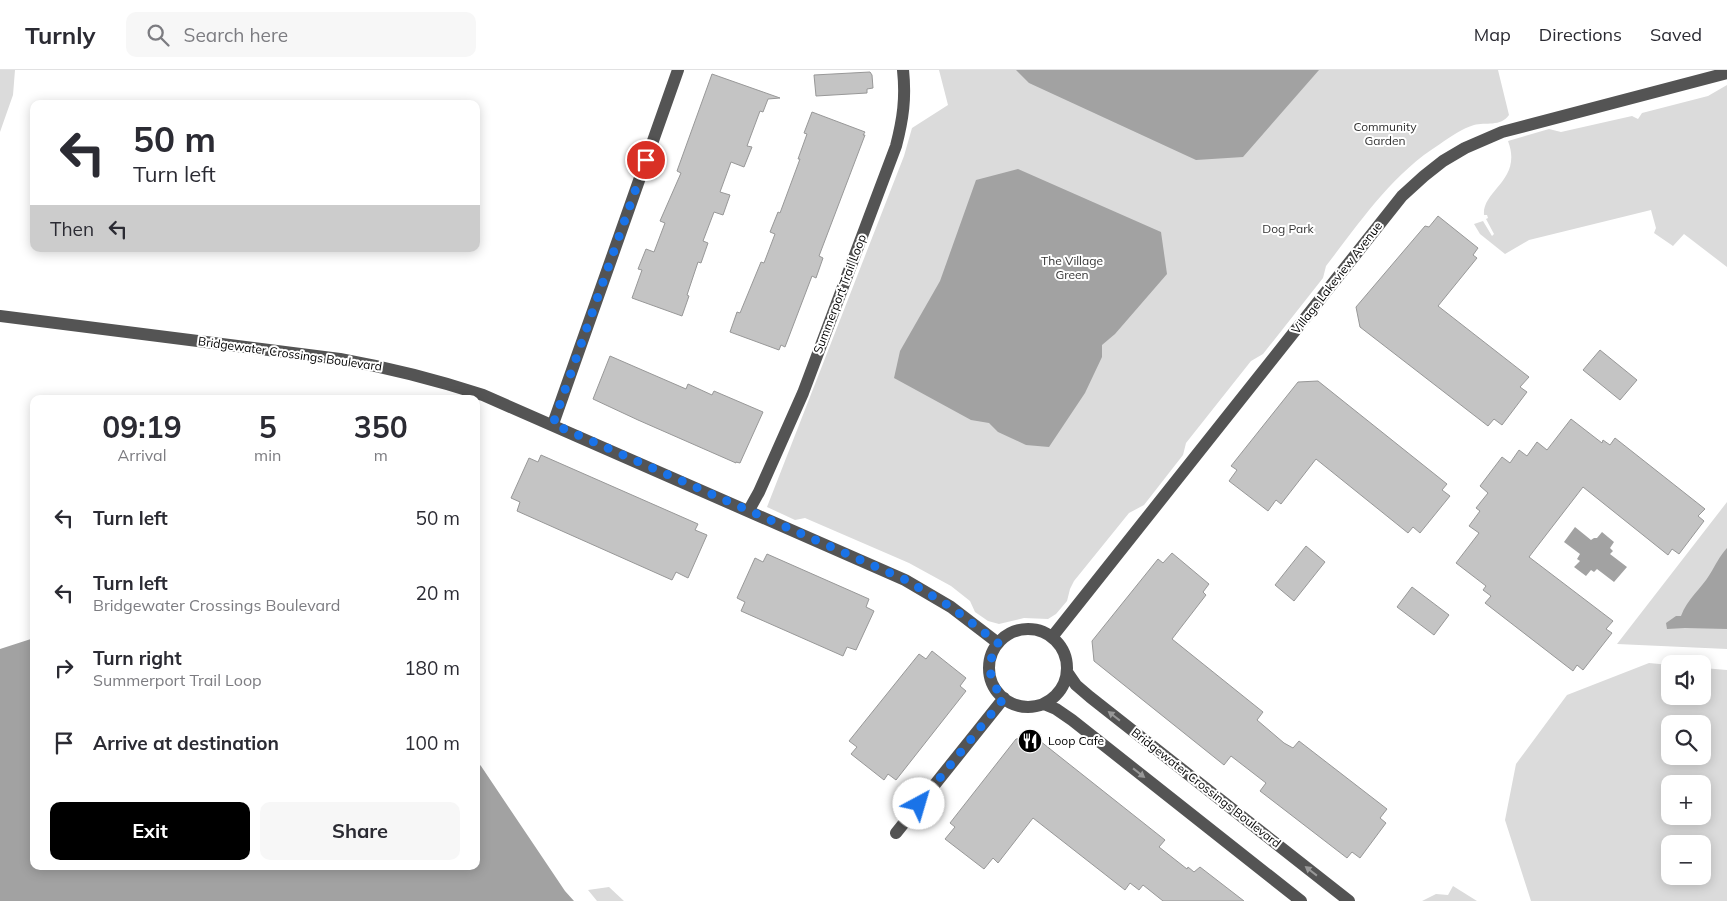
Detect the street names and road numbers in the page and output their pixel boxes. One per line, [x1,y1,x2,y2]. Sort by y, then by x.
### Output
street label: Village Lakeview Avenue [1288,219,1385,337]
street label: Summerport Trail Loop [810,232,869,356]
street label: Bridgewater Crossings Boulevard [197,333,383,374]
street label: Bridgewater Crossings Boulevard [1129,725,1284,851]

